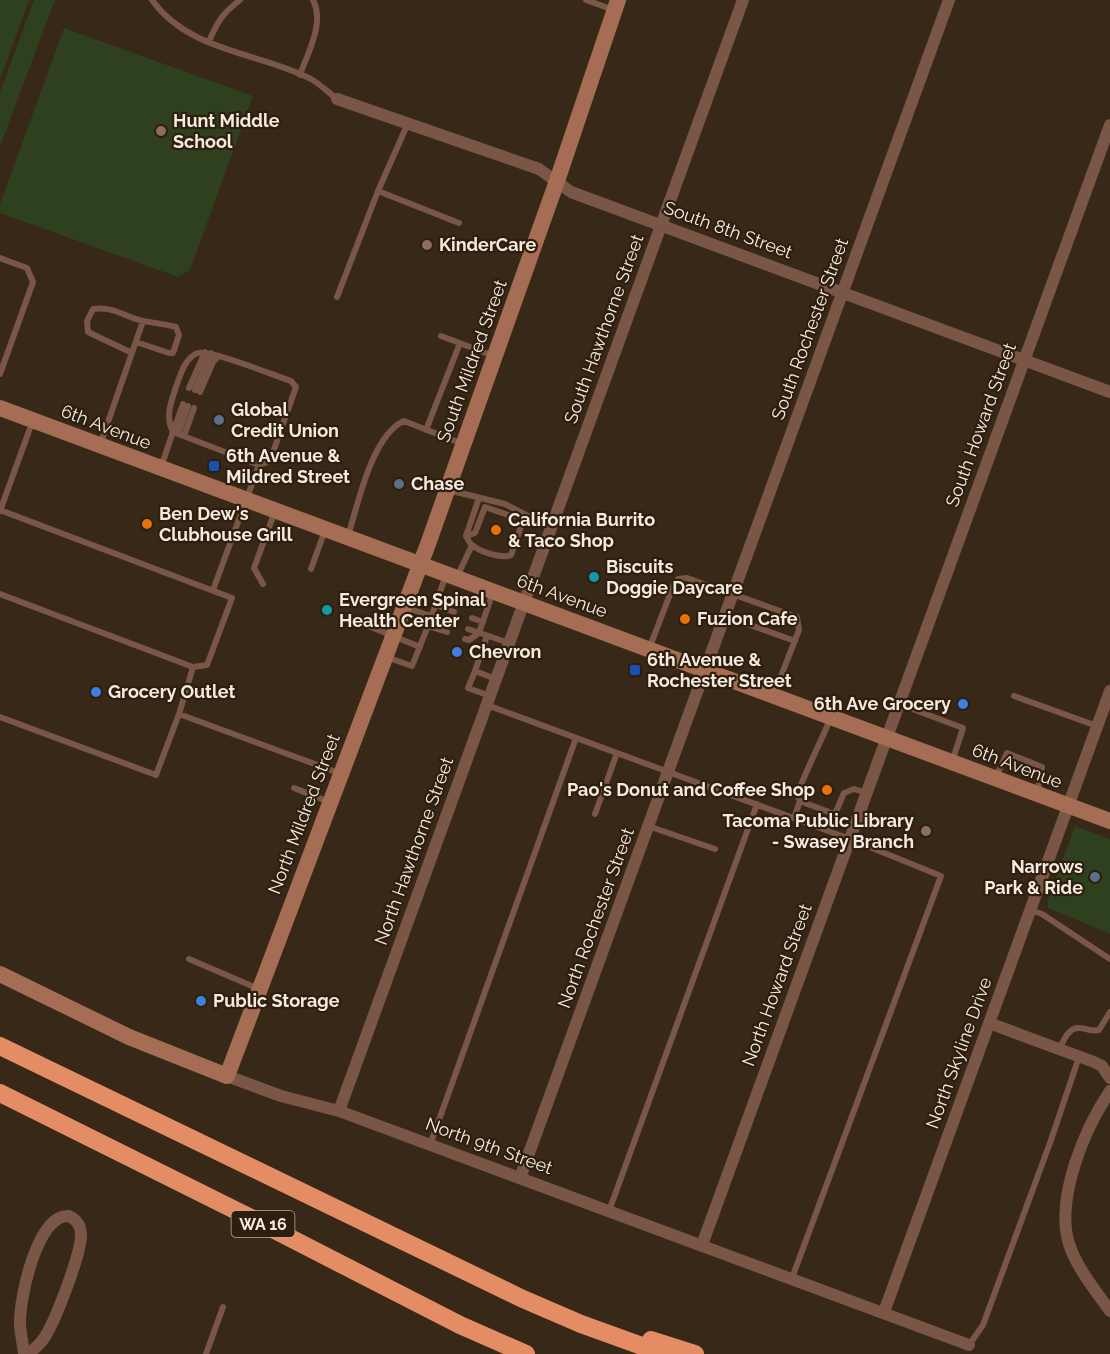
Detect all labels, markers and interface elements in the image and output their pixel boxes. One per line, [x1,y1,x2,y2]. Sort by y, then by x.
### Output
place label: Hunt Middle School [173,110,280,152]
marker: Hunt Middle School [154,124,168,138]
street label: South 8th Street [661,197,795,263]
street label: South Hawthorne Street [559,231,648,426]
place label: KinderCare [439,234,536,255]
street label: South Rochester Street [767,235,852,423]
marker: KinderCare [420,238,434,252]
street label: South Mildred Street [432,277,511,445]
street label: South Howard Street [941,340,1020,510]
place label: Global Credit Union [231,399,339,441]
street label: 6th Avenue [58,400,154,453]
marker: Global Credit Union [212,413,226,427]
place label: 6th Avenue & Mildred Street [226,445,350,487]
marker: 6th Avenue & Mildred Street [207,459,221,473]
place label: Chase [411,473,464,494]
marker: Chase [392,477,406,491]
place label: Ben Dew's Clubhouse Grill [159,503,293,545]
place label: California Burrito & Taco Shop [508,509,655,551]
marker: Ben Dew's Clubhouse Grill [140,517,154,531]
marker: California Burrito & Taco Shop [489,523,503,537]
place label: Biscuits Doggie Daycare [606,556,743,598]
street label: 6th Avenue [514,569,611,622]
marker: Biscuits Doggie Daycare [587,570,601,584]
place label: Evergreen Spinal Health Center [339,589,486,631]
marker: Evergreen Spinal Health Center [320,603,334,617]
place label: Fuzion Cafe [697,608,798,629]
marker: Fuzion Cafe [678,612,692,626]
place label: Chevron [469,641,541,662]
marker: Chevron [450,645,464,659]
place label: 6th Avenue & Rochester Street [647,649,792,691]
marker: 6th Avenue & Rochester Street [628,663,642,677]
place label: Grocery Outlet [108,681,235,702]
marker: Grocery Outlet [89,685,103,699]
place label: 6th Ave Grocery [814,693,951,714]
marker: 6th Ave Grocery [956,697,970,711]
street label: North Mildred Street [263,731,344,897]
street label: 6th Avenue [969,739,1065,792]
street label: North Hawthorne Street [370,754,457,948]
place label: Pao's Donut and Coffee Shop [567,779,815,800]
marker: Pao's Donut and Coffee Shop [820,783,834,797]
place label: Tacoma Public Library - Swasey Branch [723,810,914,852]
marker: Tacoma Public Library - Swasey Branch [919,824,933,838]
street label: North Rochester Street [553,825,638,1011]
place label: Narrows Park & Ride [984,856,1083,898]
marker: Narrows Park & Ride [1088,870,1102,884]
street label: North Howard Street [737,901,816,1069]
street label: North Skyline Drive [921,974,996,1131]
place label: Public Storage [213,990,340,1011]
marker: Public Storage [194,994,208,1008]
street label: North 9th Street [423,1113,555,1178]
road number: WA 16 [232,1211,294,1237]

